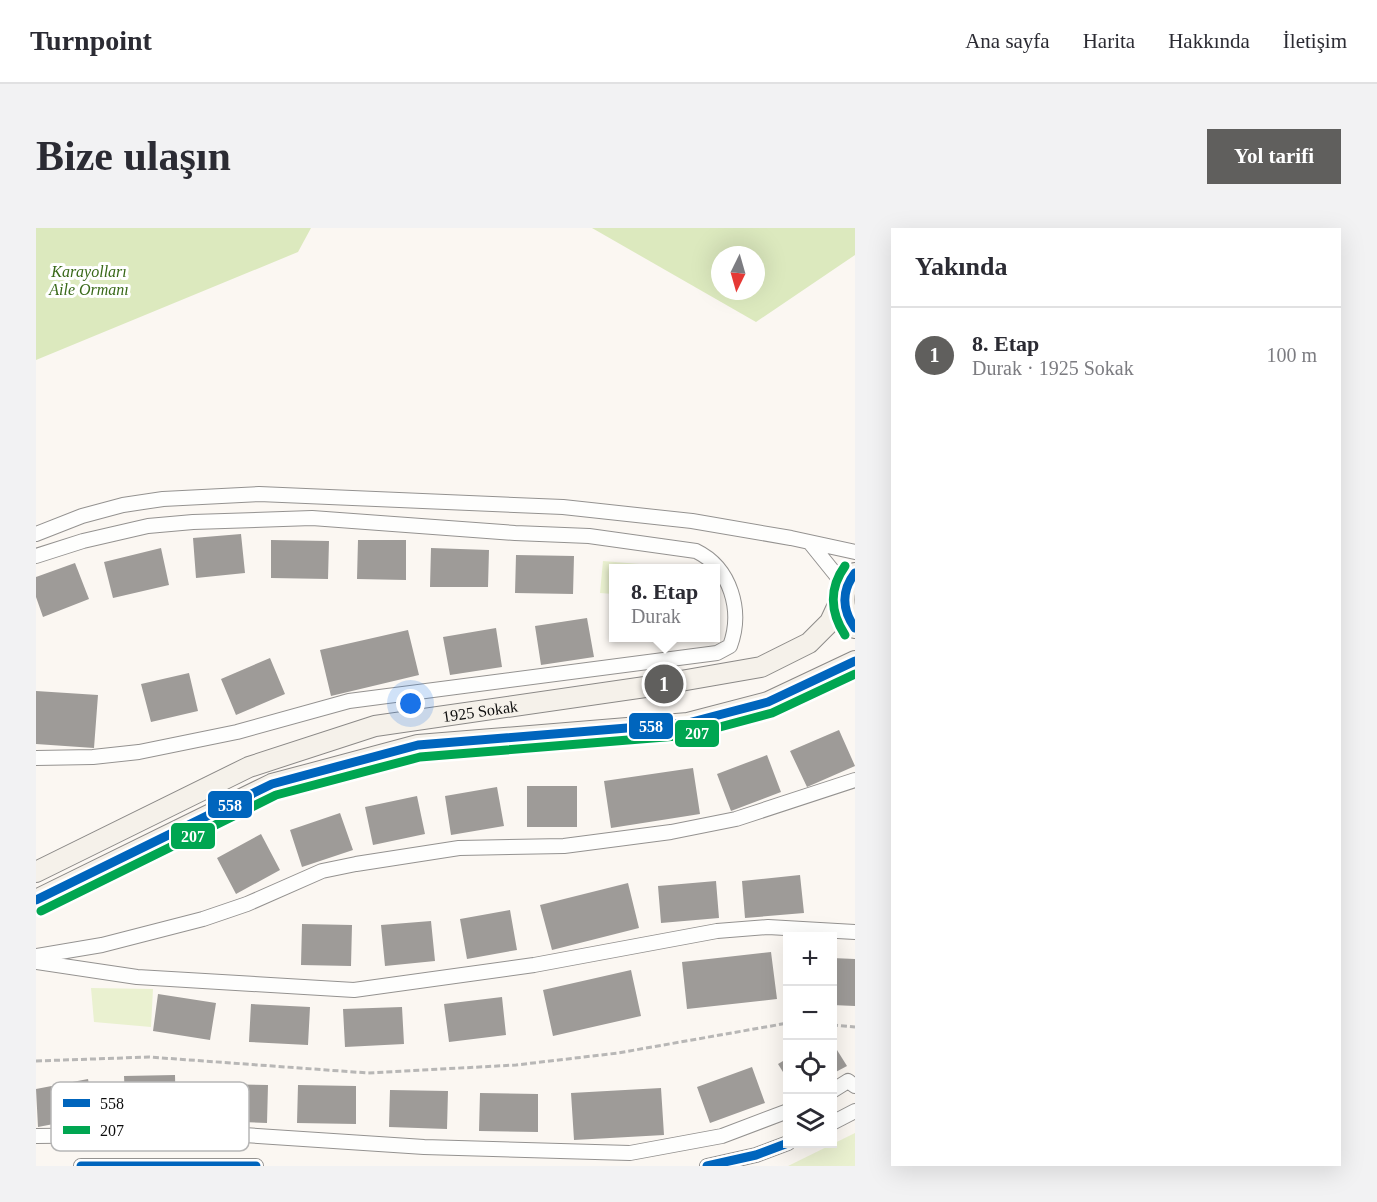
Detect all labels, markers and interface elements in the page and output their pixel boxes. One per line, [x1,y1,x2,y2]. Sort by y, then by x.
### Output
text: Turnpoint [30,25,152,56]
text: Ana sayfa [965,29,1050,53]
text: Harita [1083,29,1135,53]
text: Hakkında [1168,29,1250,53]
text: İletişim [1283,29,1347,53]
button: Yol tarifi [1207,129,1341,184]
text: Bize ulaşın [36,133,231,179]
north arrow [711,246,765,300]
text: Yakında [915,252,1008,281]
park label: Karayolları Aile Ormanı [48,263,129,298]
text: 8. Etap [972,331,1039,356]
text: 1 [930,344,940,366]
text: 100 m [1266,344,1317,366]
text: Durak · 1925 Sokak [972,357,1134,379]
popup [609,564,720,642]
text: 8. Etap [631,579,698,604]
text: Durak [631,605,681,627]
pin: 1 [644,662,684,706]
your location [396,689,425,718]
street label: 1925 Sokak [441,697,519,725]
line badge: 558 [628,712,674,740]
text: 558 [639,718,663,735]
line badge: 207 [674,719,720,748]
text: 207 [685,725,709,742]
line badge: 558 [207,790,253,819]
text: 558 [218,797,242,814]
line badge: 207 [170,822,216,850]
text: 207 [181,828,205,845]
map controls [783,932,837,1148]
button: + [783,932,837,986]
button: − [783,986,837,1040]
button: locate [783,1040,837,1094]
legend [51,1082,249,1151]
button: layers [783,1094,837,1148]
text: 558 [100,1095,124,1112]
text: 207 [100,1122,124,1139]

